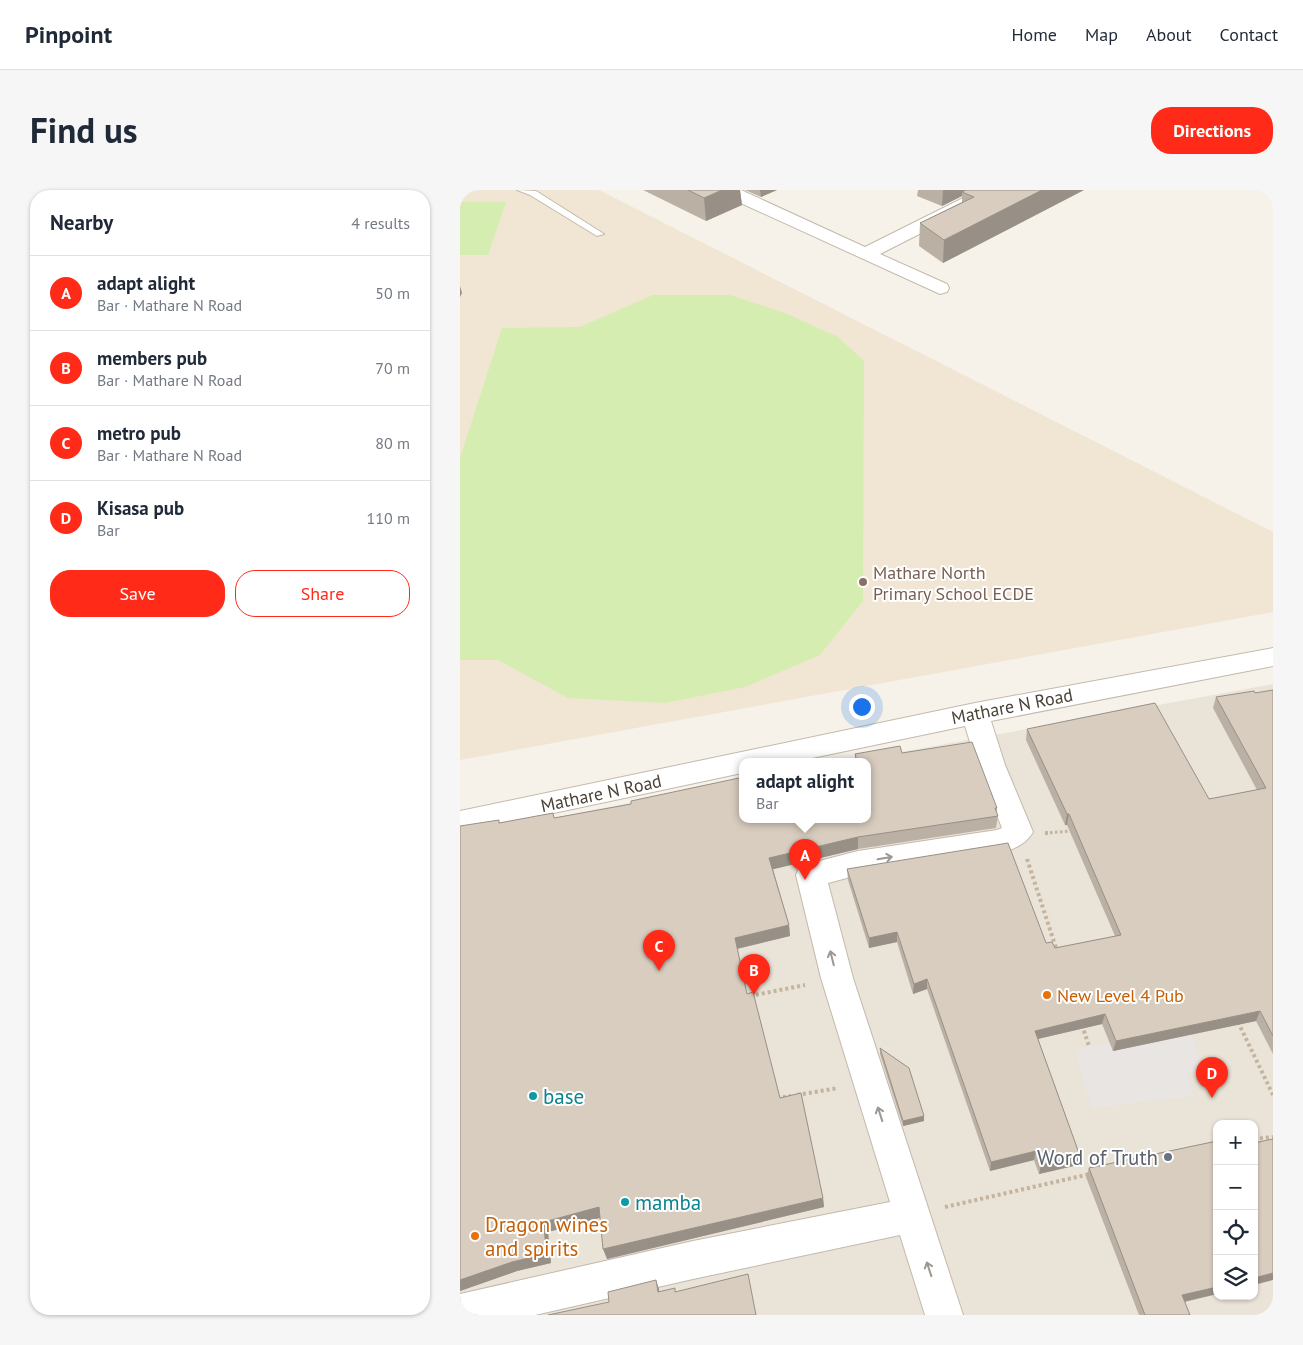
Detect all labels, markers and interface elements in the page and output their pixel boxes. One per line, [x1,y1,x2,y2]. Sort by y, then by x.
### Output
text: Pinpoint [25,19,112,50]
text: Home [1011,23,1057,46]
text: Map [1085,23,1118,46]
text: About [1146,23,1192,46]
text: Contact [1220,23,1278,46]
text: Find us [30,107,138,153]
button: Directions [1151,107,1273,154]
text: Nearby [50,209,113,236]
text: 4 results [351,213,410,233]
text: adapt alight [97,271,195,295]
text: A [61,283,71,303]
text: 50 m [375,283,410,303]
text: Bar · Mathare N Road [97,295,242,315]
text: members pub [97,346,207,370]
text: B [61,358,71,378]
text: 70 m [375,358,410,378]
text: Bar · Mathare N Road [97,370,242,390]
text: metro pub [97,421,181,445]
text: C [62,433,70,453]
text: 80 m [375,433,410,453]
text: Bar · Mathare N Road [97,445,242,465]
text: Kisasa pub [97,496,184,520]
text: D [61,508,71,528]
text: 110 m [367,508,410,528]
text: Bar [97,520,120,540]
place label: Mathare North Primary School ECDE [873,561,1034,605]
button: Save [50,570,225,617]
button: Share [235,570,410,617]
marker: Mathare North Primary School ECDE [857,576,869,588]
street label: Mathare N Road [949,683,1075,729]
your location [849,694,875,720]
popup [739,758,871,823]
street label: Mathare N Road [538,769,664,817]
text: adapt alight [756,769,854,793]
text: Bar [756,793,779,813]
pin: A [789,839,821,880]
one-way arrow [876,853,892,863]
pin: C [643,930,675,971]
one-way arrow [827,951,836,967]
pin: B [738,954,770,995]
place label: New Level 4 Pub [1057,984,1184,1007]
marker: New Level 4 Pub [1041,989,1053,1001]
pin: D [1196,1057,1228,1098]
place label: base [543,1083,584,1110]
marker: base [527,1090,539,1102]
one-way arrow [874,1106,884,1122]
map controls [1213,1120,1258,1300]
button: + [1213,1120,1258,1165]
place label: Word of Truth [1037,1144,1158,1171]
marker: Word of Truth [1162,1151,1174,1163]
button: − [1213,1165,1258,1210]
place label: mamba [635,1189,701,1216]
marker: mamba [619,1196,631,1208]
button: locate [1213,1210,1258,1255]
place label: Dragon wines and spirits [485,1211,608,1262]
marker: Dragon wines and spirits [469,1230,481,1242]
button: layers [1213,1255,1258,1300]
one-way arrow [924,1261,933,1277]

